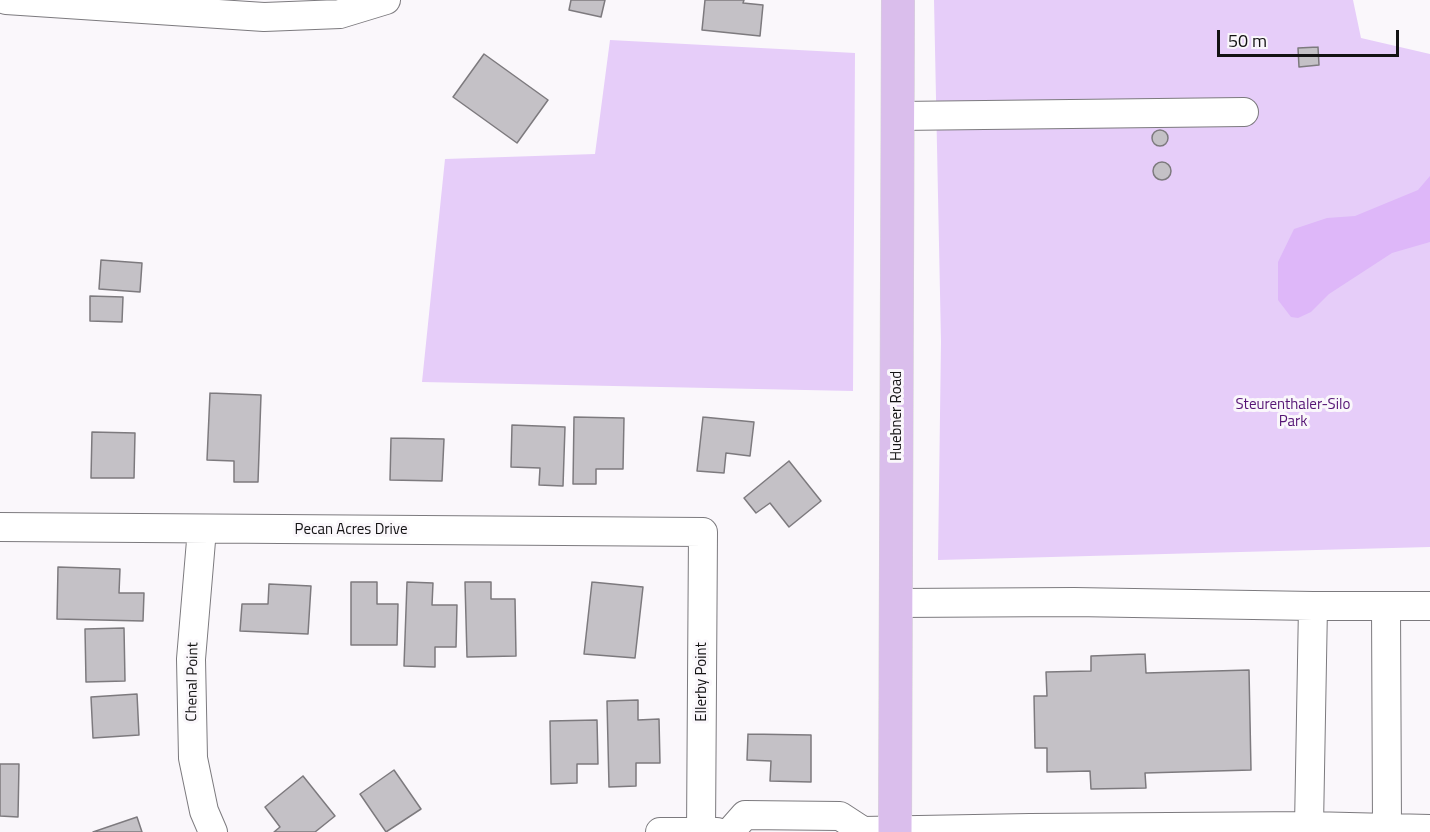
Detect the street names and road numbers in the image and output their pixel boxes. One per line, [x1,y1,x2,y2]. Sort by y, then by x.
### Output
street label: Huebner Road [888,371,906,461]
street label: Pecan Acres Drive [295,521,407,539]
street label: Chenal Point [183,642,203,722]
street label: Ellerby Point [693,642,711,722]

